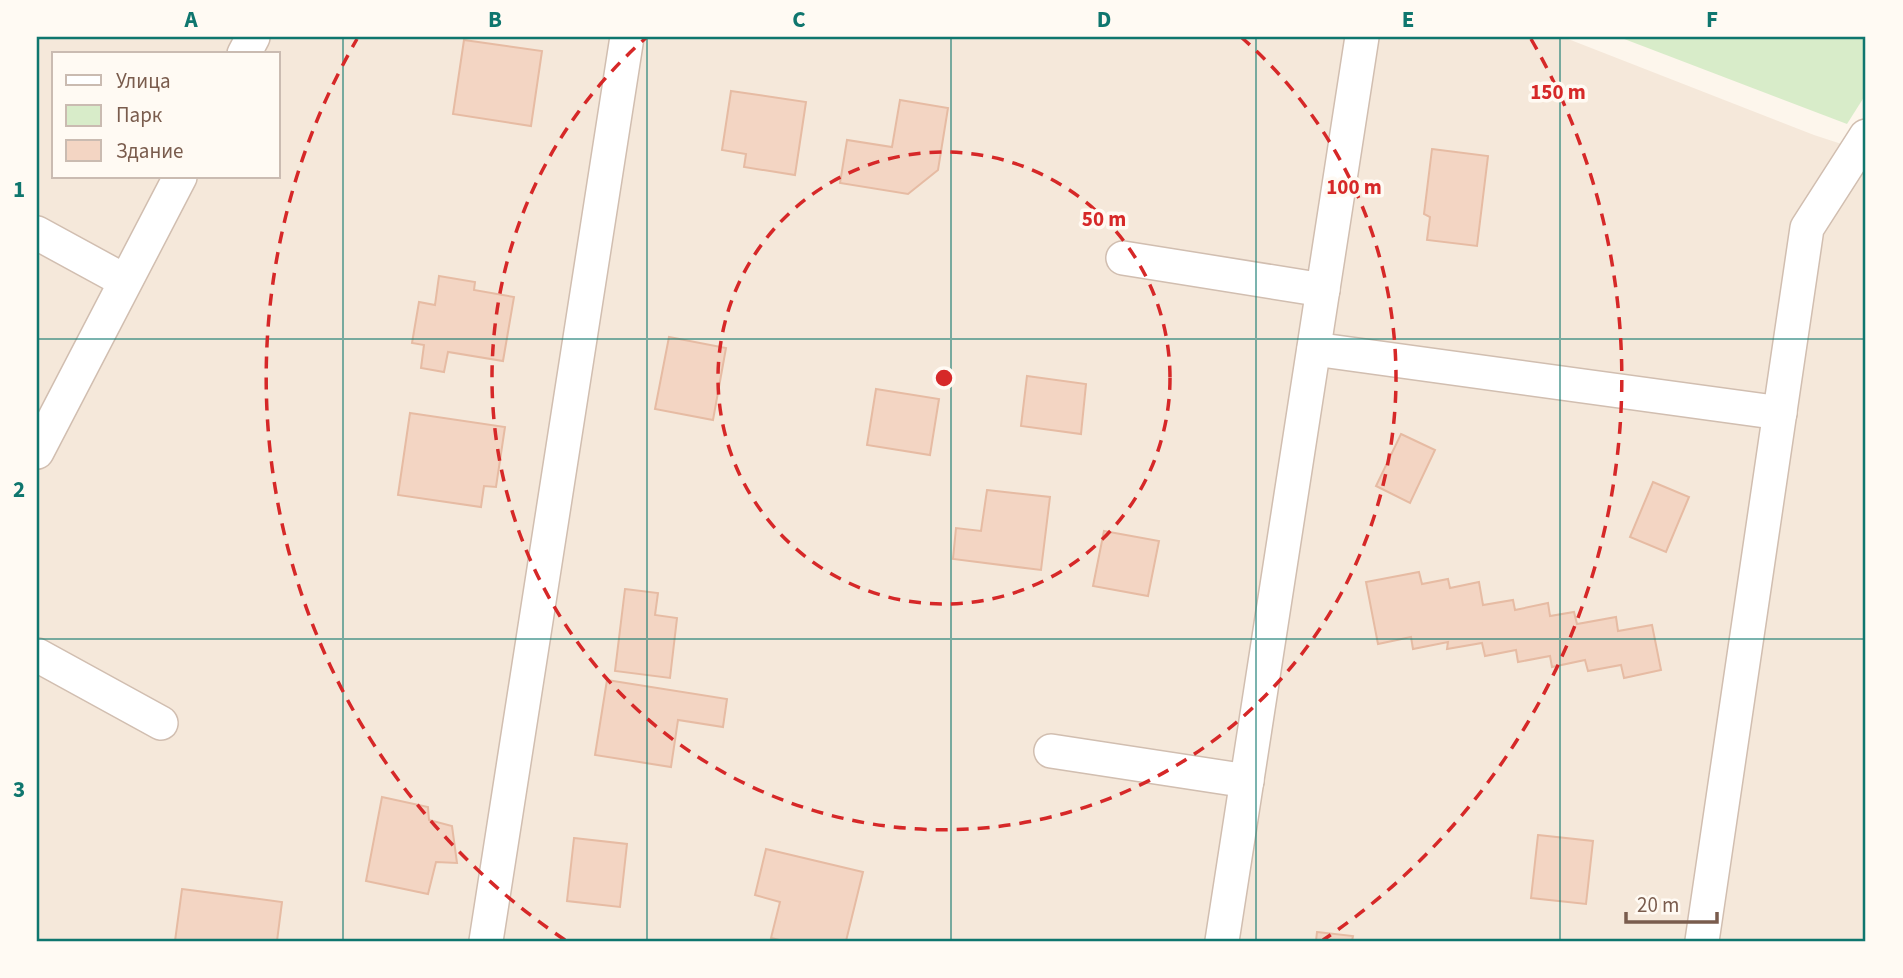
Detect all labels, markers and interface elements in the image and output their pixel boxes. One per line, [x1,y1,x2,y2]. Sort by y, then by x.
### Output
text: A [183,3,198,36]
text: B [488,3,502,36]
text: C [792,3,806,36]
text: D [1097,3,1111,36]
text: E [1402,3,1414,36]
text: F [1706,3,1718,36]
legend [52,52,280,178]
text: Улица [116,66,171,96]
text: 150 m [1530,77,1586,107]
text: Парк [116,100,163,130]
text: Здание [116,136,184,166]
text: 100 m [1326,172,1382,202]
text: 1 [13,173,25,206]
text: 50 m [1082,204,1126,234]
centre of rings [932,366,956,390]
text: 2 [13,473,25,506]
text: 3 [13,773,25,806]
scale bar [1626,880,1717,924]
text: 20 m [1637,890,1679,920]

